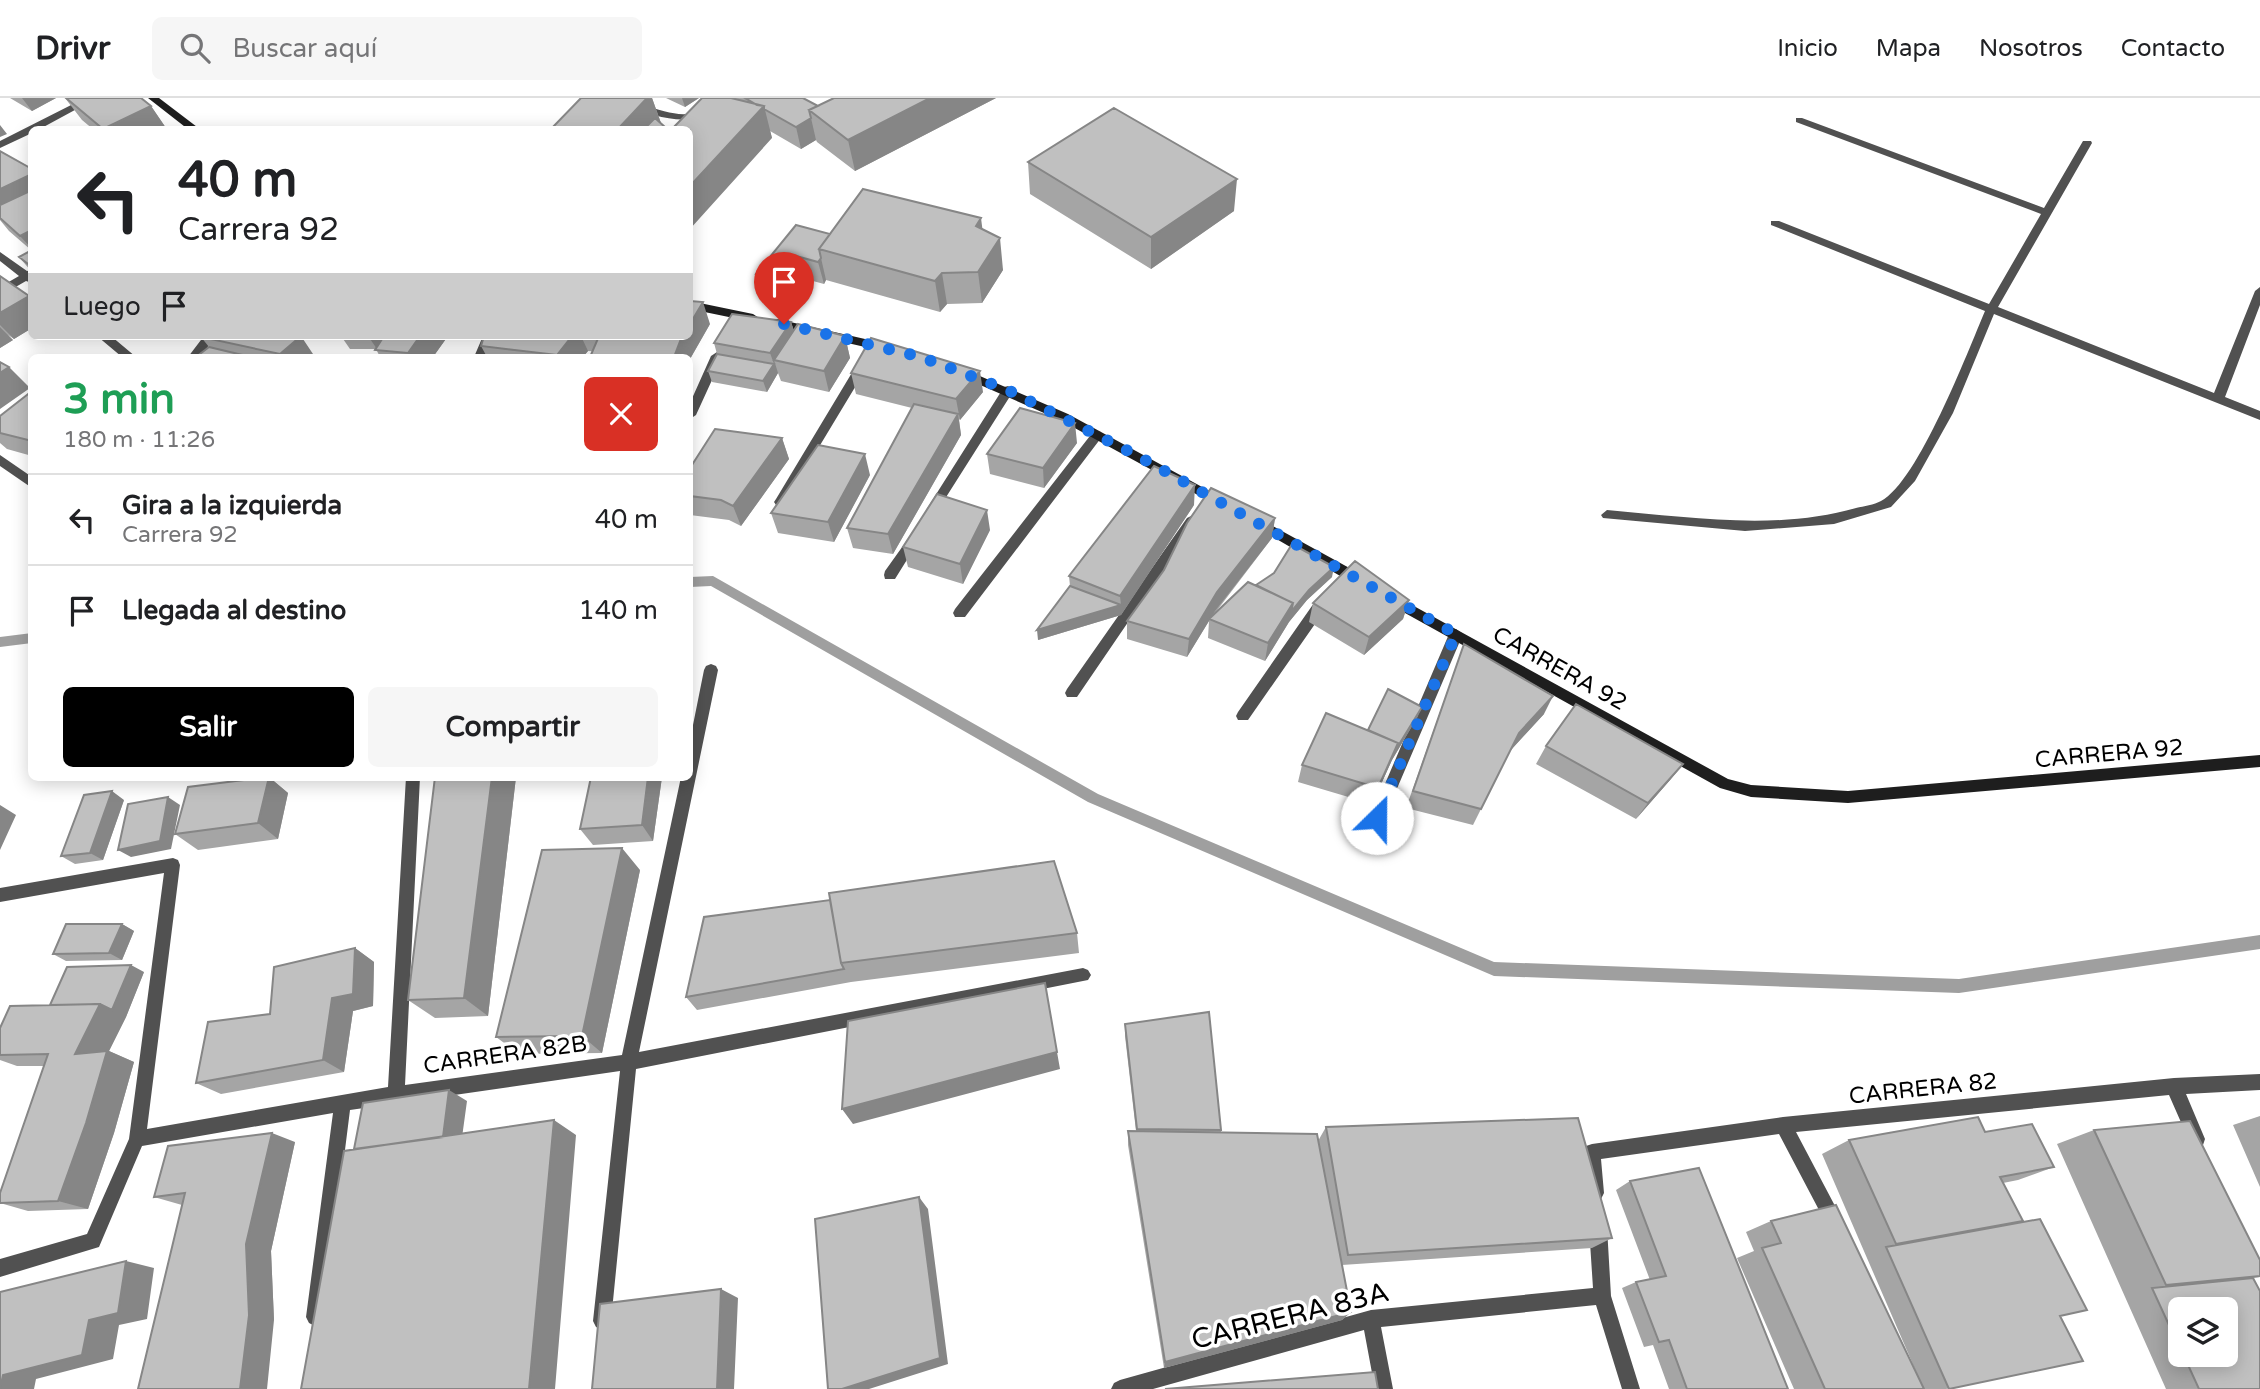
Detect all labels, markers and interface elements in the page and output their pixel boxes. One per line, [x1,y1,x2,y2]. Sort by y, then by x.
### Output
search box [152,17,642,80]
text: Drivr [35,29,110,68]
icon: search [176,29,214,67]
text: Buscar aquí [232,33,377,64]
text: Inicio [1777,34,1838,63]
text: Mapa [1876,34,1941,63]
text: Nosotros [1979,34,2083,63]
text: Contacto [2121,34,2225,63]
text: 40 m [178,151,297,210]
icon: left [63,154,154,245]
text: Carrera 92 [178,211,339,249]
pin [754,252,814,324]
icon: arrive [765,263,803,301]
icon: arrive [155,287,193,325]
text: Luego [63,291,141,322]
text: 3 min [63,374,175,425]
button: close [584,377,658,451]
text: 180 m · 11:26 [63,426,215,454]
text: Gira a la izquierda [122,490,342,521]
icon: left [63,501,101,539]
text: 40 m [595,504,658,535]
text: Carrera 92 [122,521,238,549]
icon: arrive [63,592,101,630]
text: Llegada al destino [122,595,346,626]
text: 140 m [578,595,658,626]
street label: CARRERA 92 [1488,621,1631,717]
button: Salir [63,687,354,767]
button: Compartir [368,687,658,767]
street label: CARRERA 92 [2034,734,2185,774]
position arrow [1340,781,1414,855]
street label: CARRERA 82B [422,1030,589,1080]
street label: CARRERA 82 [1848,1067,1999,1111]
street label: CARRERA 83A [1188,1275,1392,1357]
map controls [2168,1297,2238,1367]
button: layers [2168,1297,2238,1367]

